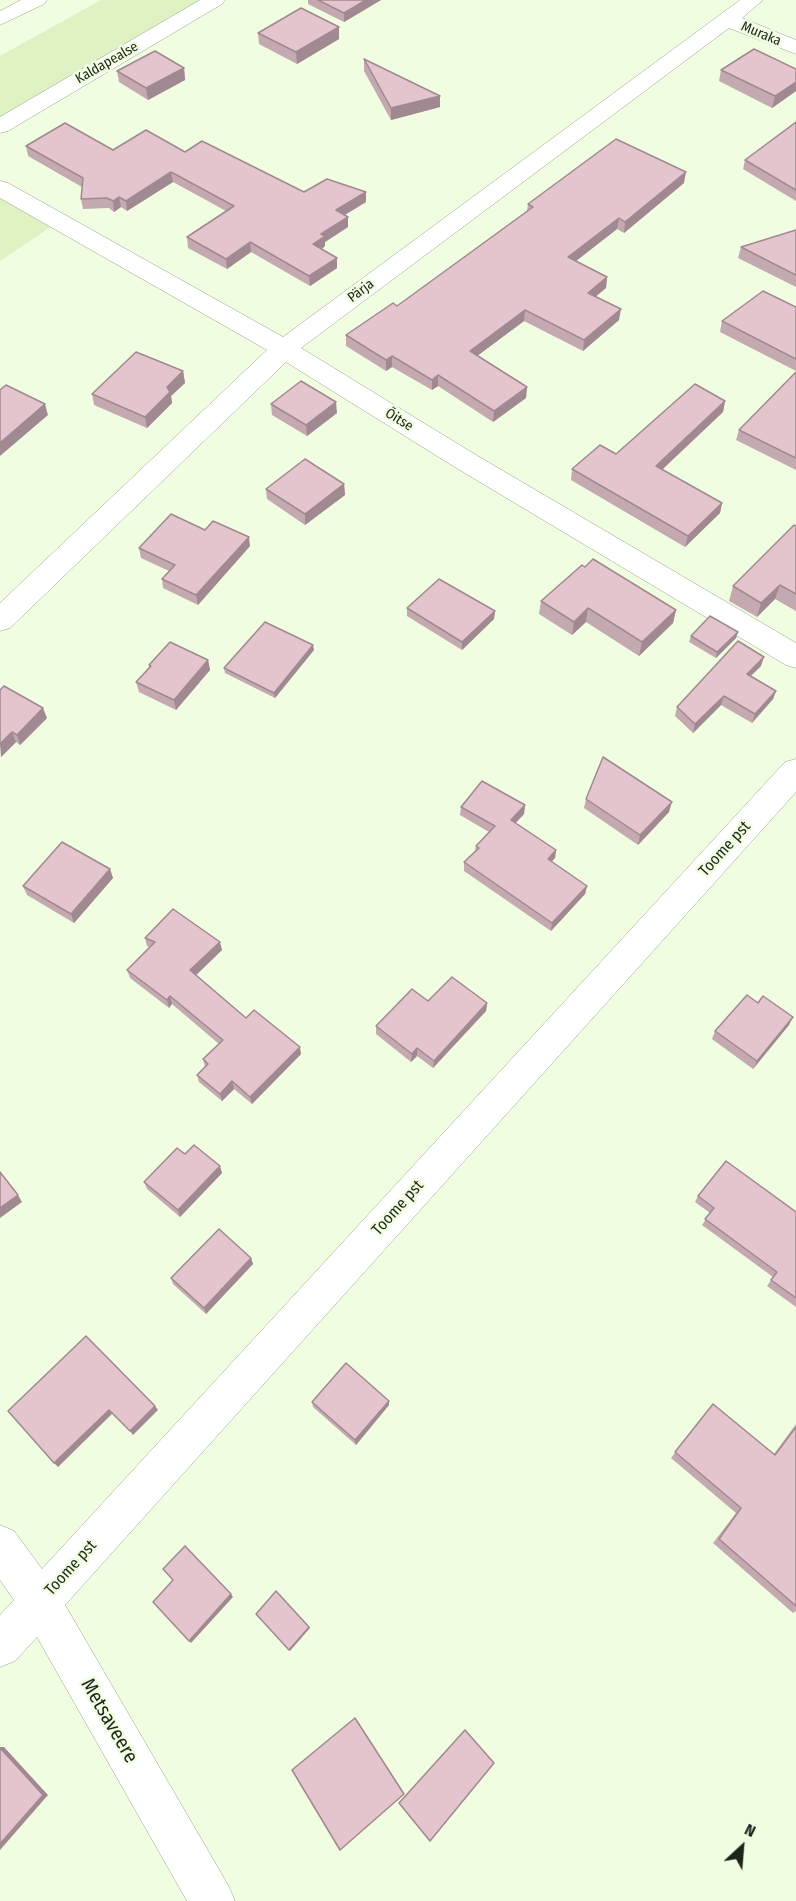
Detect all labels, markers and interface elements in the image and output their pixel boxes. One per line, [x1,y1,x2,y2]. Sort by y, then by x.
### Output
street label: Muraka [738,18,784,50]
street label: Kaldapealse [73,38,141,88]
street label: Pärja [345,276,377,306]
street label: Õitse [382,405,416,435]
street label: Toome pst [695,817,755,881]
street label: Toome pst [368,1176,428,1240]
street label: Toome pst [41,1536,101,1600]
street label: Metsaveere [75,1675,143,1767]
north arrow [712,1817,772,1877]
text: N [742,1820,759,1841]

